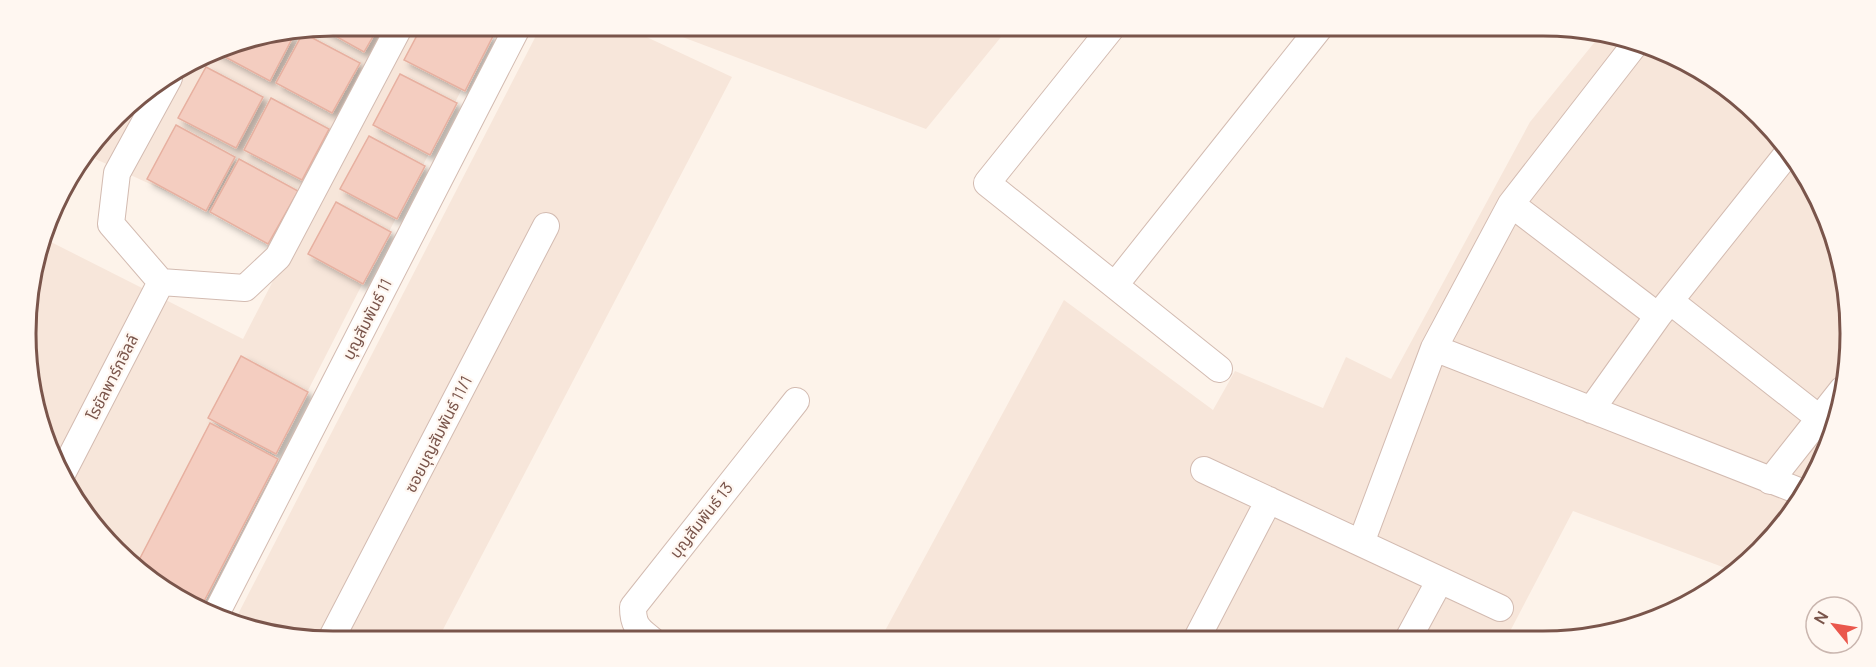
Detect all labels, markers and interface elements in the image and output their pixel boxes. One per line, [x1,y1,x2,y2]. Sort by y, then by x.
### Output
street label: บุญสัมพันธ์ 11 [337,275,397,363]
street label: โรยัลพาร์กฮิลล์ [81,330,143,424]
street label: ซอยบุญสัมพันธ์ 11/1 [399,372,477,496]
street label: บุญสัมพันธ์ 13 [664,477,738,563]
north arrow [1804,595,1864,655]
text: N [1809,607,1833,628]

